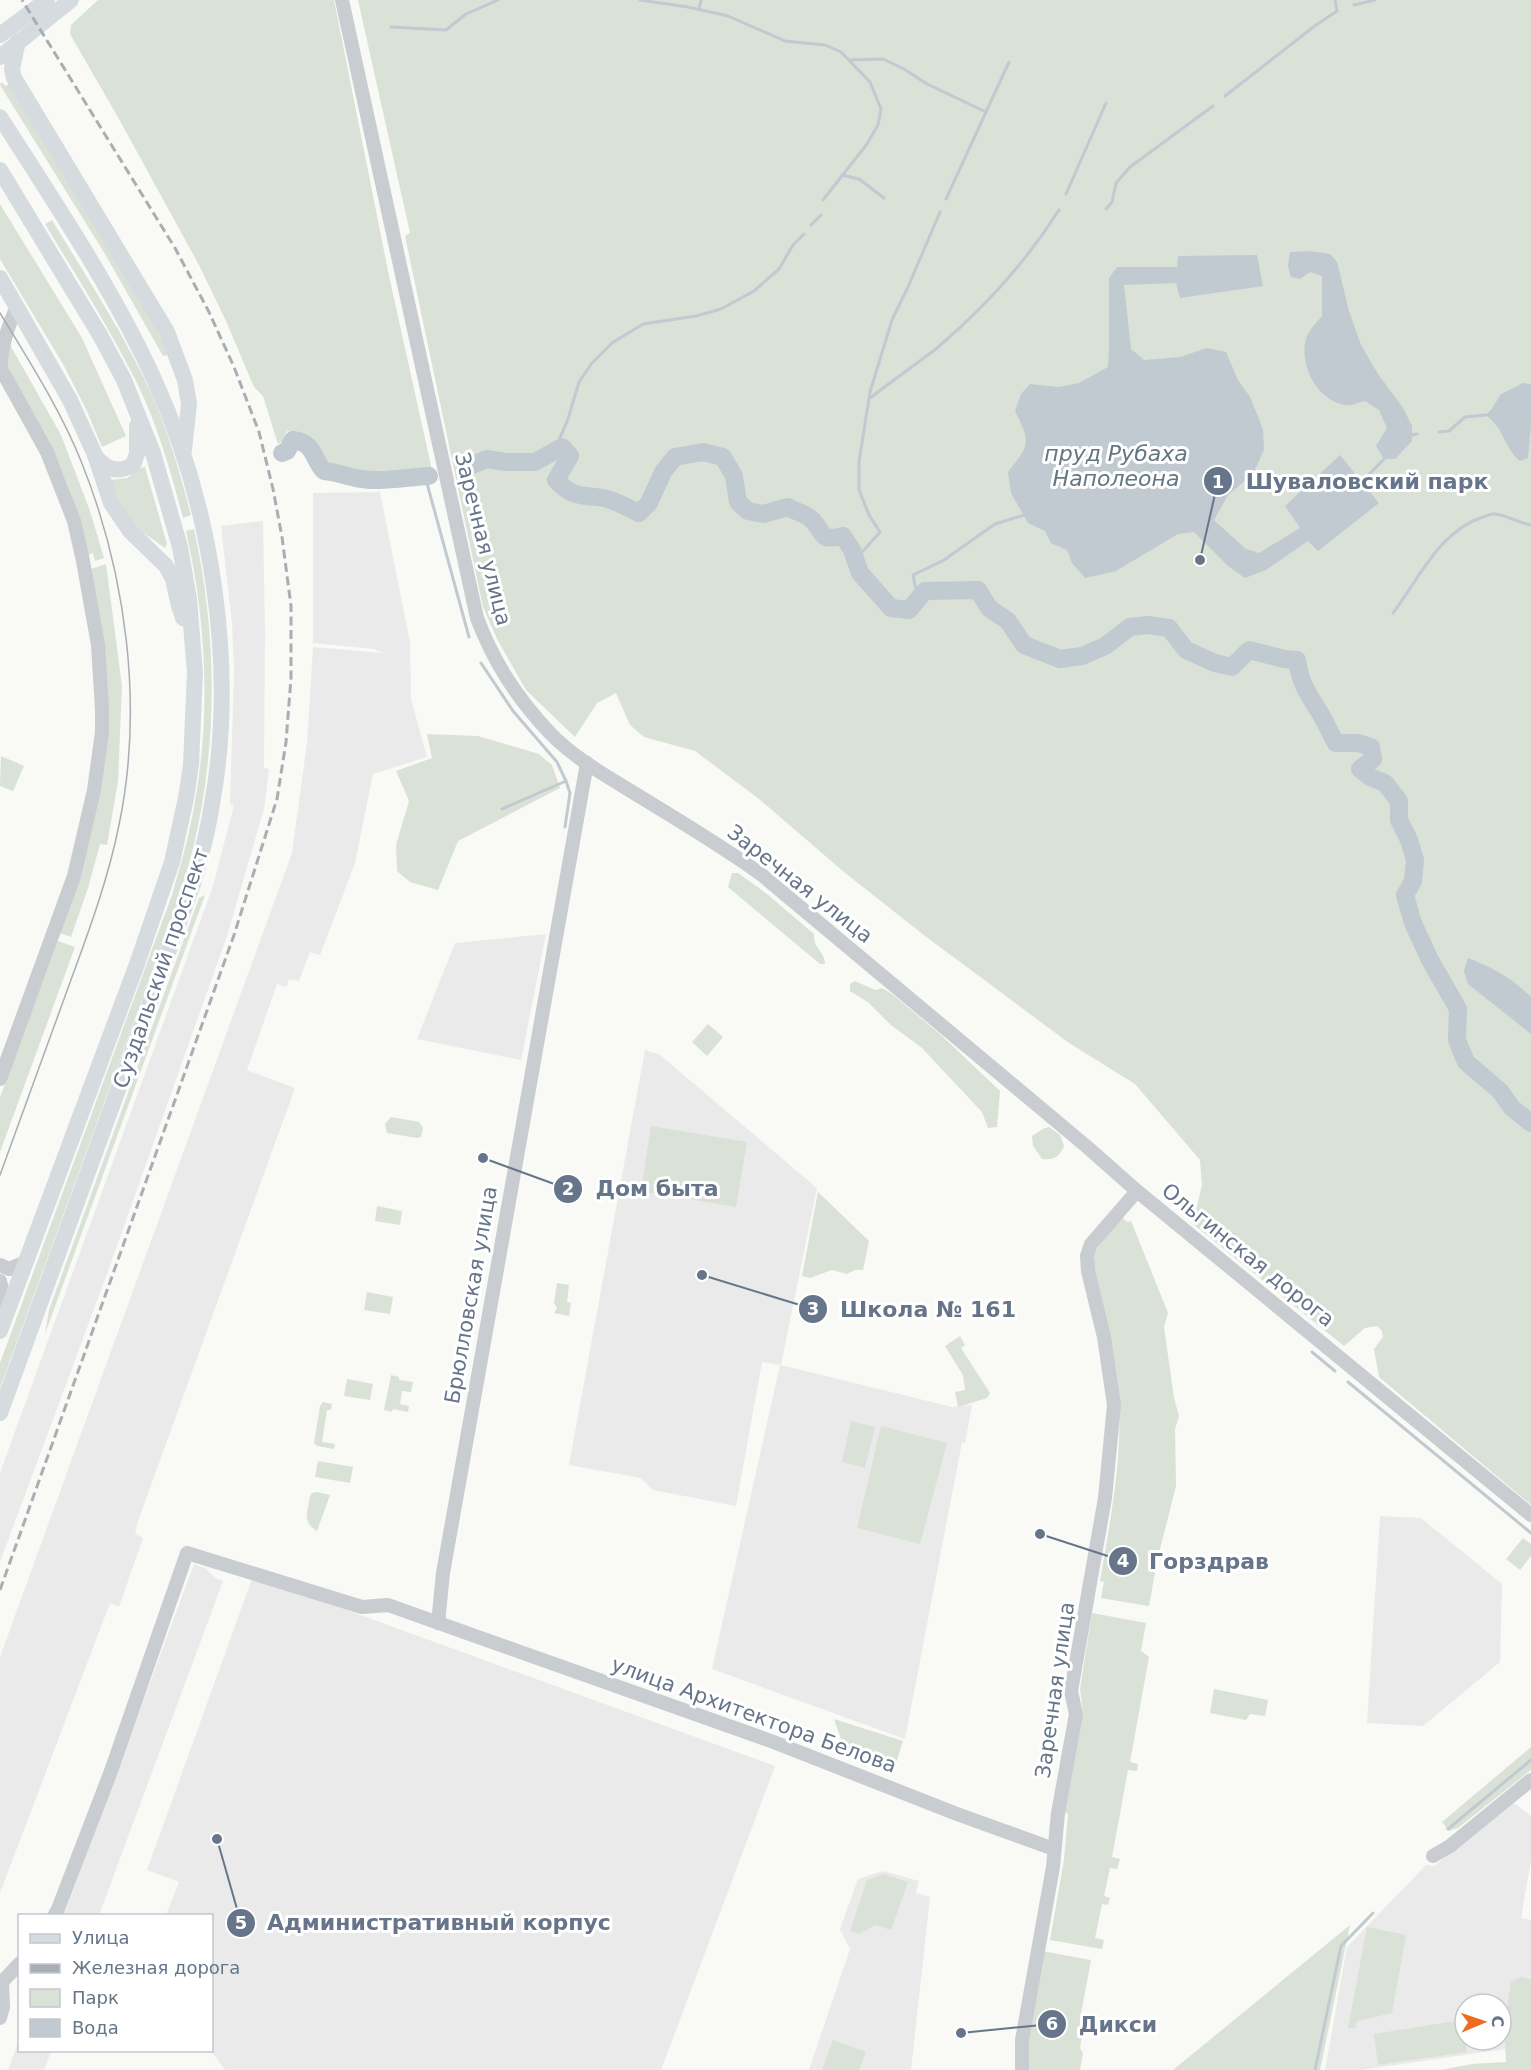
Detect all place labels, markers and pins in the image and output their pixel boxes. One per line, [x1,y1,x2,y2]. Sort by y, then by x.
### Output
callout: Шуваловский парк [1203,461,1500,501]
callout: Дом быта [553,1169,730,1209]
callout: Школа № 161 [798,1289,1028,1329]
callout: Горздрав [1108,1541,1281,1581]
callout: Административный корпус [226,1903,623,1943]
callout: Дикси [1037,2004,1169,2044]

